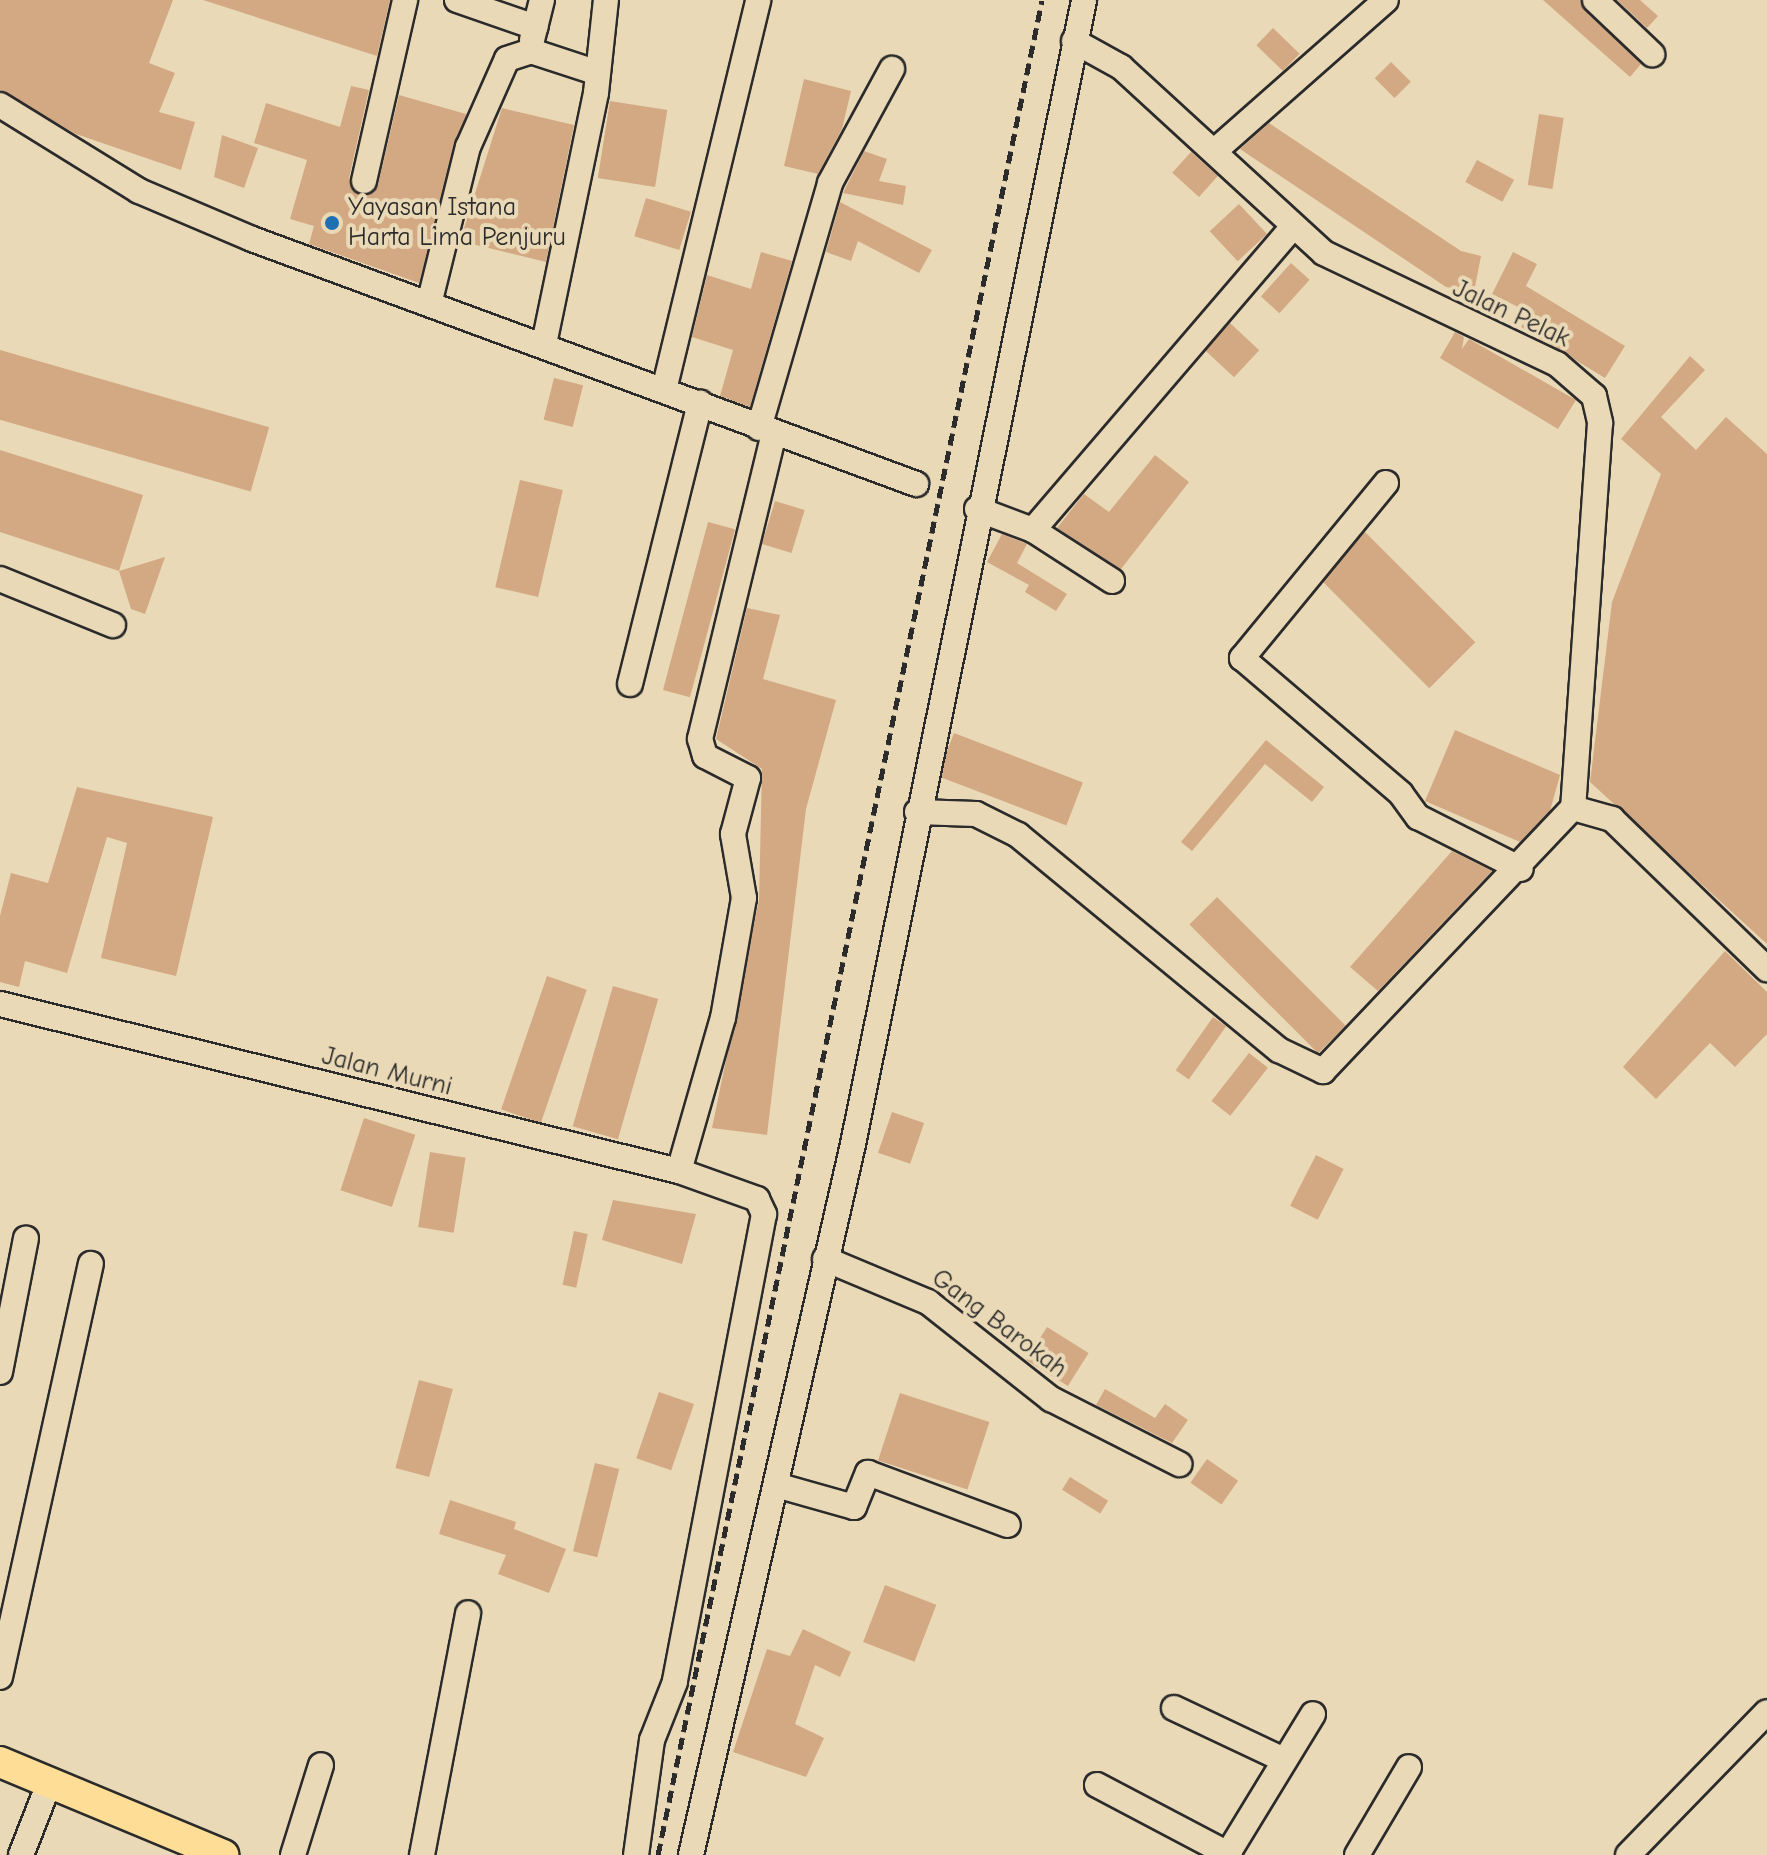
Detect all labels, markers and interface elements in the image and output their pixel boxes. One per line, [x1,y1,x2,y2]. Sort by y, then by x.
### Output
place label: Yayasan Istana Harta Lima Penjuru [348,192,566,254]
marker: Yayasan Istana Harta Lima Penjuru [323,214,341,232]
street label: Jalan Pelak [1447,273,1575,355]
street label: Jalan Murni [319,1041,455,1103]
street label: Gang Barokah [925,1263,1073,1385]

